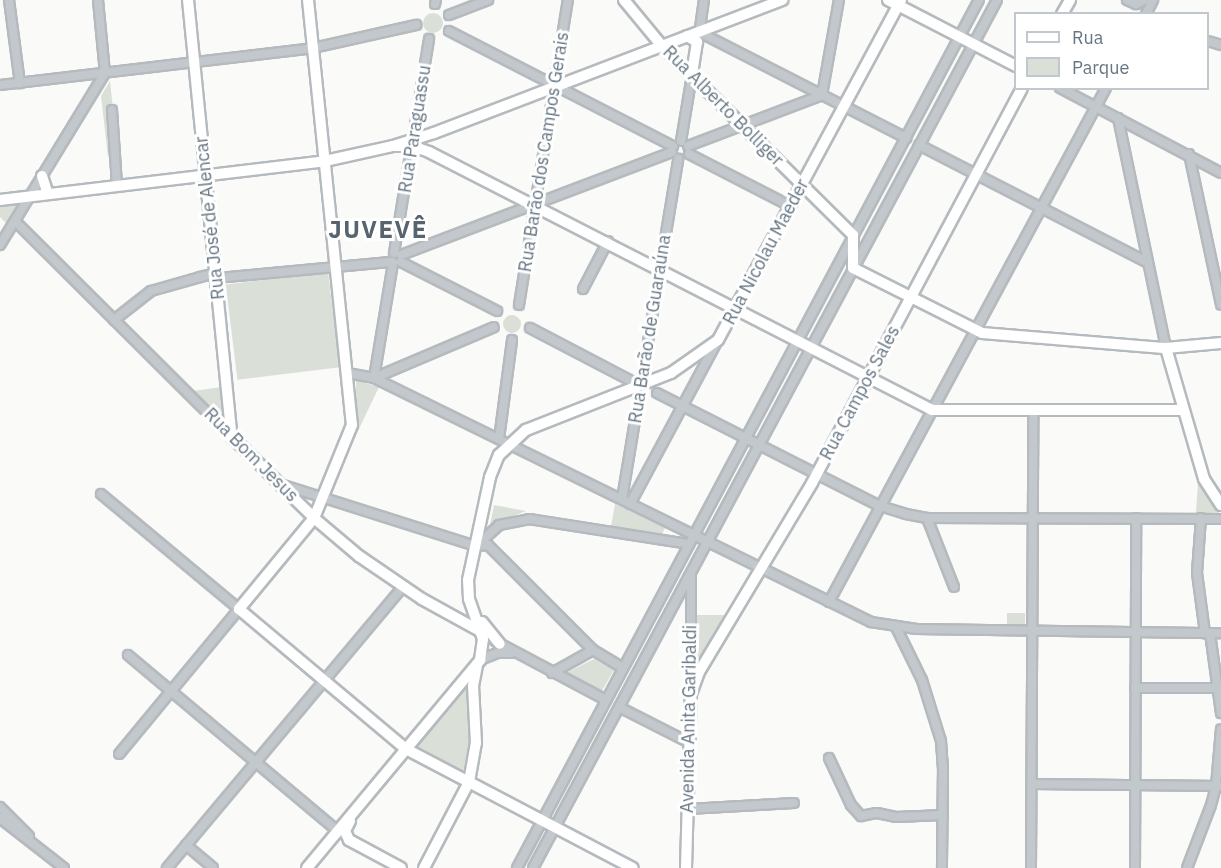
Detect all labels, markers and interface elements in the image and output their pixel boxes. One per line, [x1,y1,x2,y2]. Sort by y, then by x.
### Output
legend [1014,12,1209,90]
text: Rua [1072,26,1103,49]
street label: Rua Barão dos Campos Gerais [514,30,574,274]
street label: Rua Alberto Bolliger [658,41,788,171]
text: Parque [1072,56,1129,79]
street label: Rua Paraguassu [394,64,436,194]
street label: Rua José de Alencar [191,135,229,301]
street label: Rua Nicolau Maeder [718,175,814,329]
district label: JUVEVÊ [328,216,428,244]
street label: Rua Barão de Guaraúna [624,233,676,425]
street label: Rua Campos Sales [815,322,905,464]
street label: Rua Bom Jesus [199,403,303,507]
street label: Avenida Anita Garibaldi [677,625,701,813]

